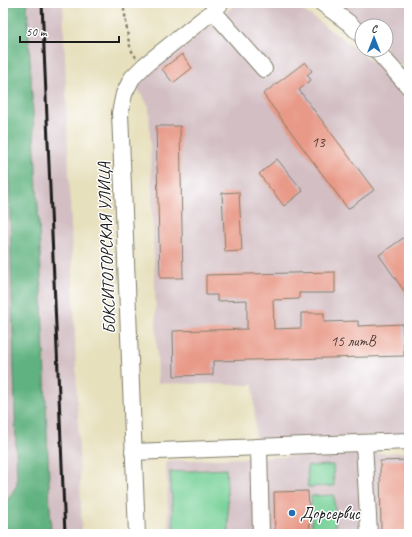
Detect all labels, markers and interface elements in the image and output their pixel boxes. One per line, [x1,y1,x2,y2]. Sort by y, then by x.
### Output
scale bar [20,18,119,44]
north arrow [354,18,394,58]
text: С [371,21,378,35]
text: 50 m [26,24,48,40]
house number: 13 [311,133,326,152]
street label: БОКСИТОГОРСКАЯ УЛИЦА [93,161,120,334]
house number: 15 литВ [331,332,377,351]
place label: Дорсервис [300,503,361,524]
marker: Дорсервис [287,508,297,518]

